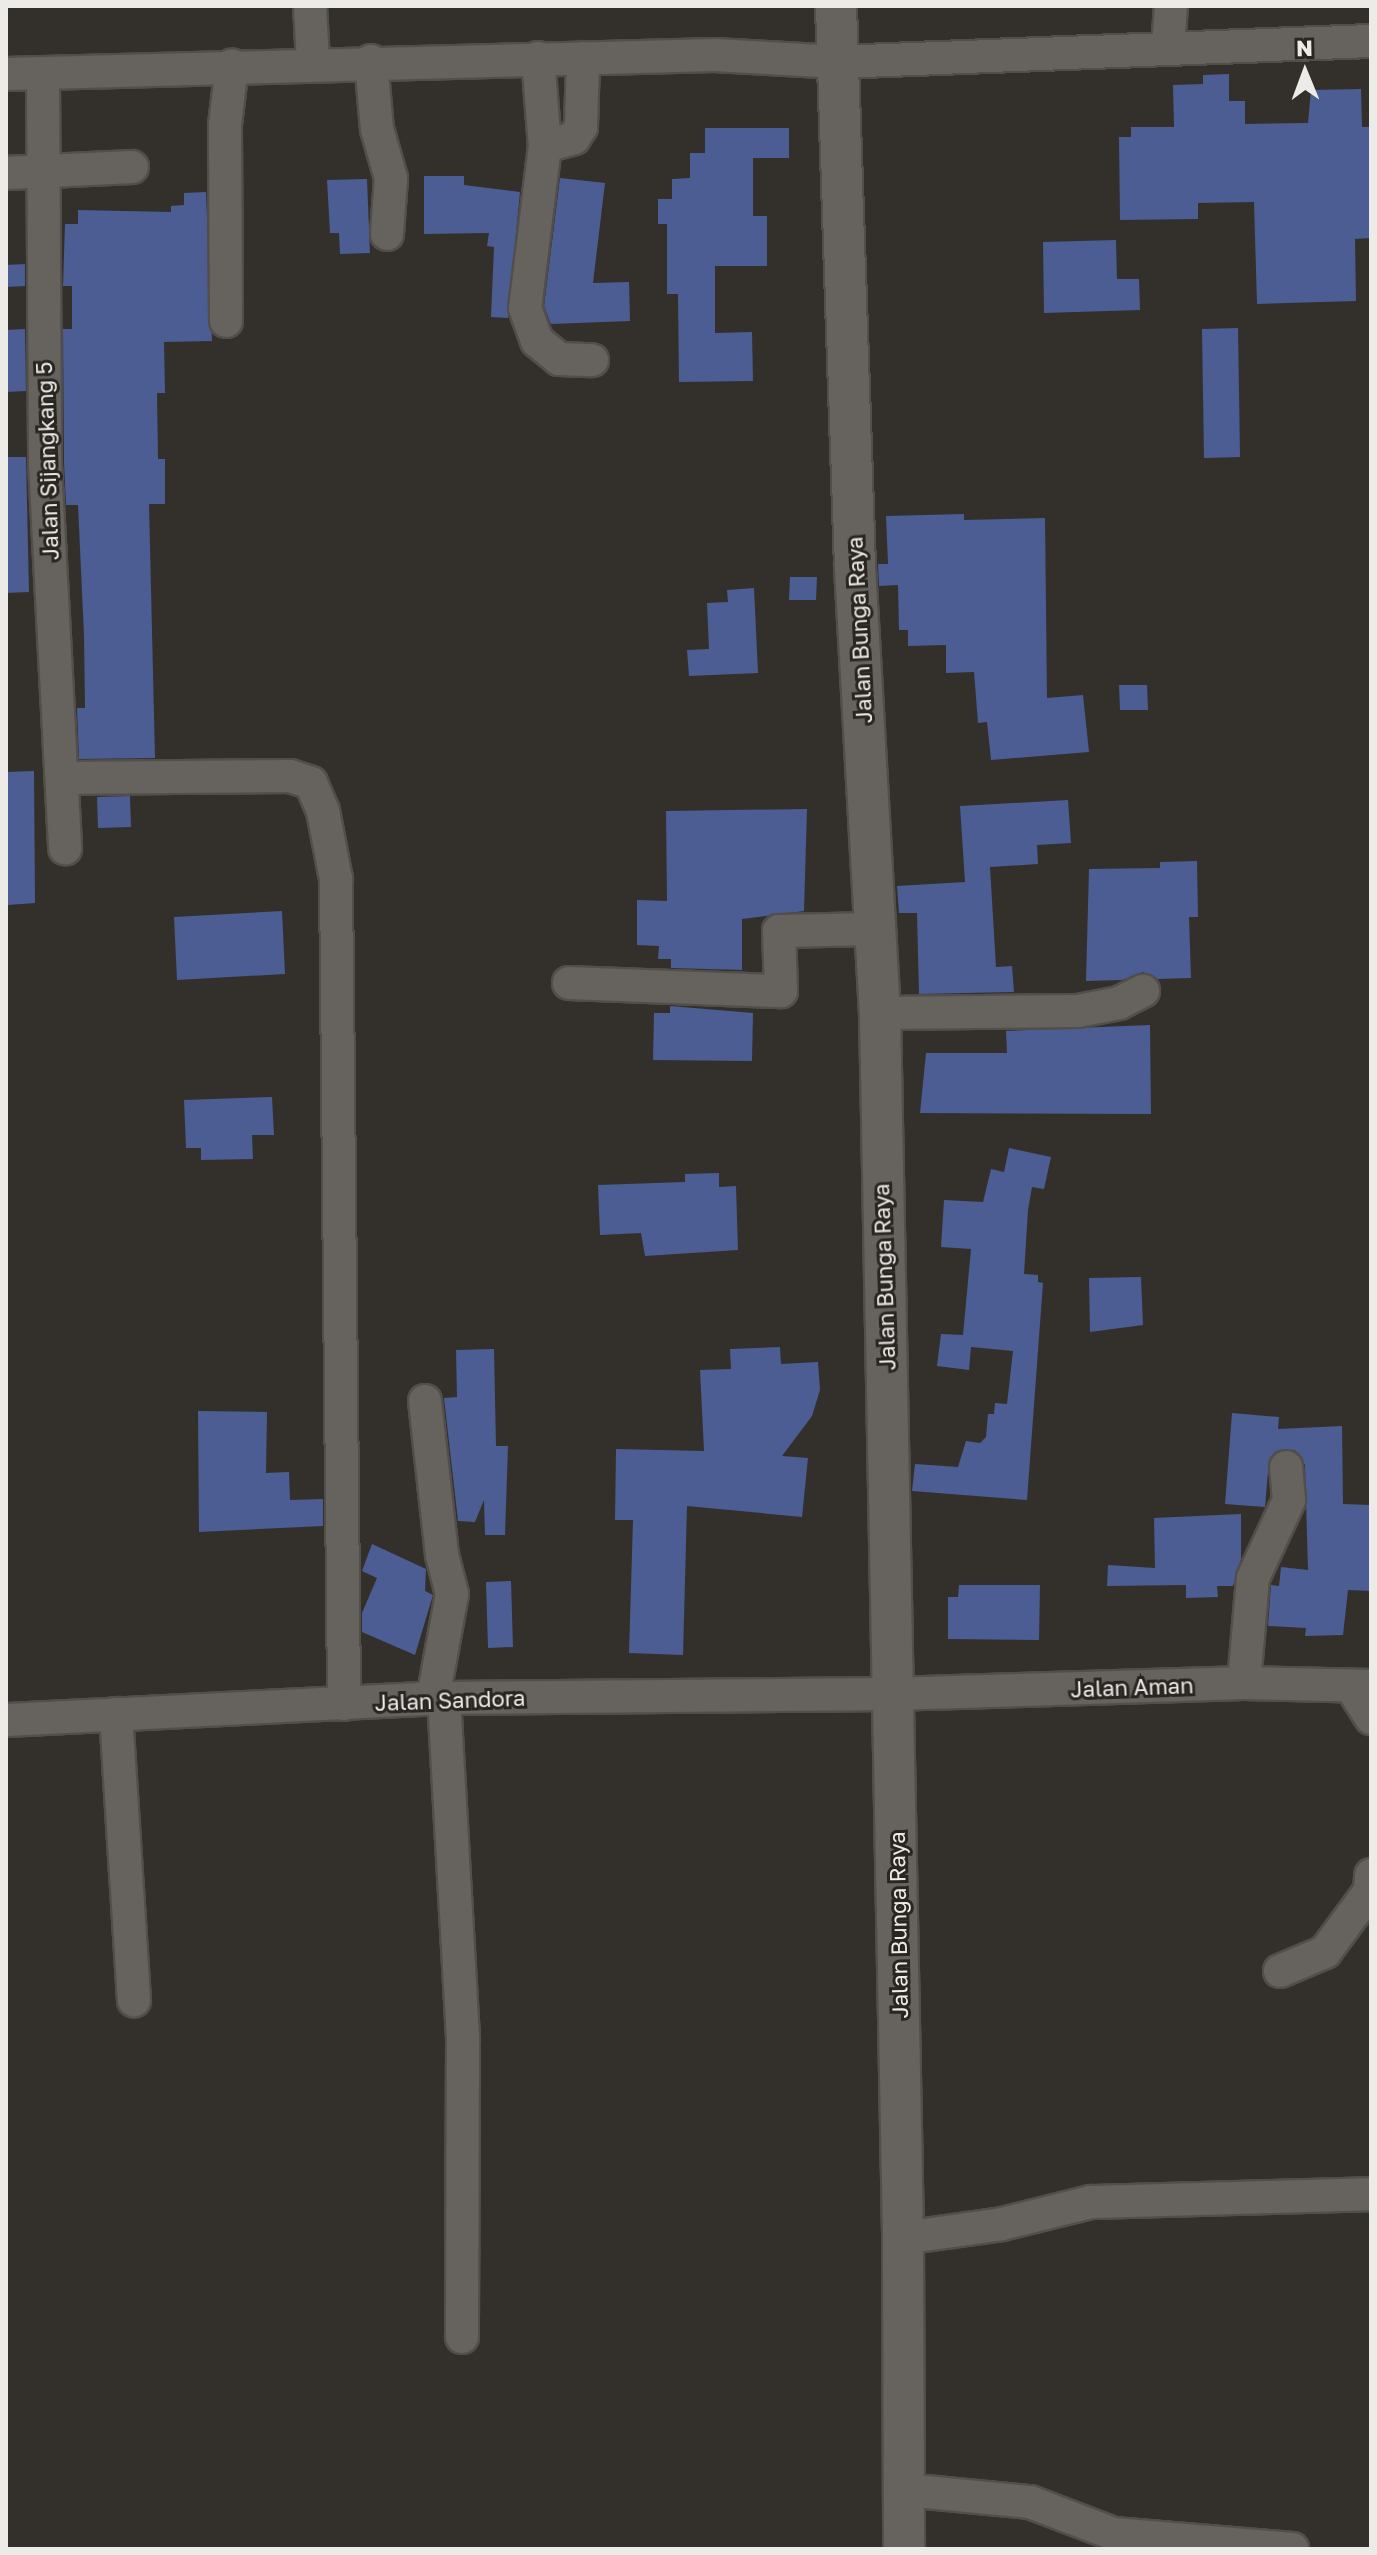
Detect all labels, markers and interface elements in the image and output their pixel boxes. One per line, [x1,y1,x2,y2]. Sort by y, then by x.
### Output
north arrow [1265,32,1345,112]
text: N [1296,34,1313,61]
street label: Jalan Sijangkang 5 [30,361,64,561]
street label: Jalan Bunga Raya [841,536,877,724]
street label: Jalan Bunga Raya [868,1183,900,1371]
street label: Jalan Aman [1070,1672,1194,1702]
street label: Jalan Sandora [374,1684,526,1716]
street label: Jalan Bunga Raya [883,1831,913,2019]

